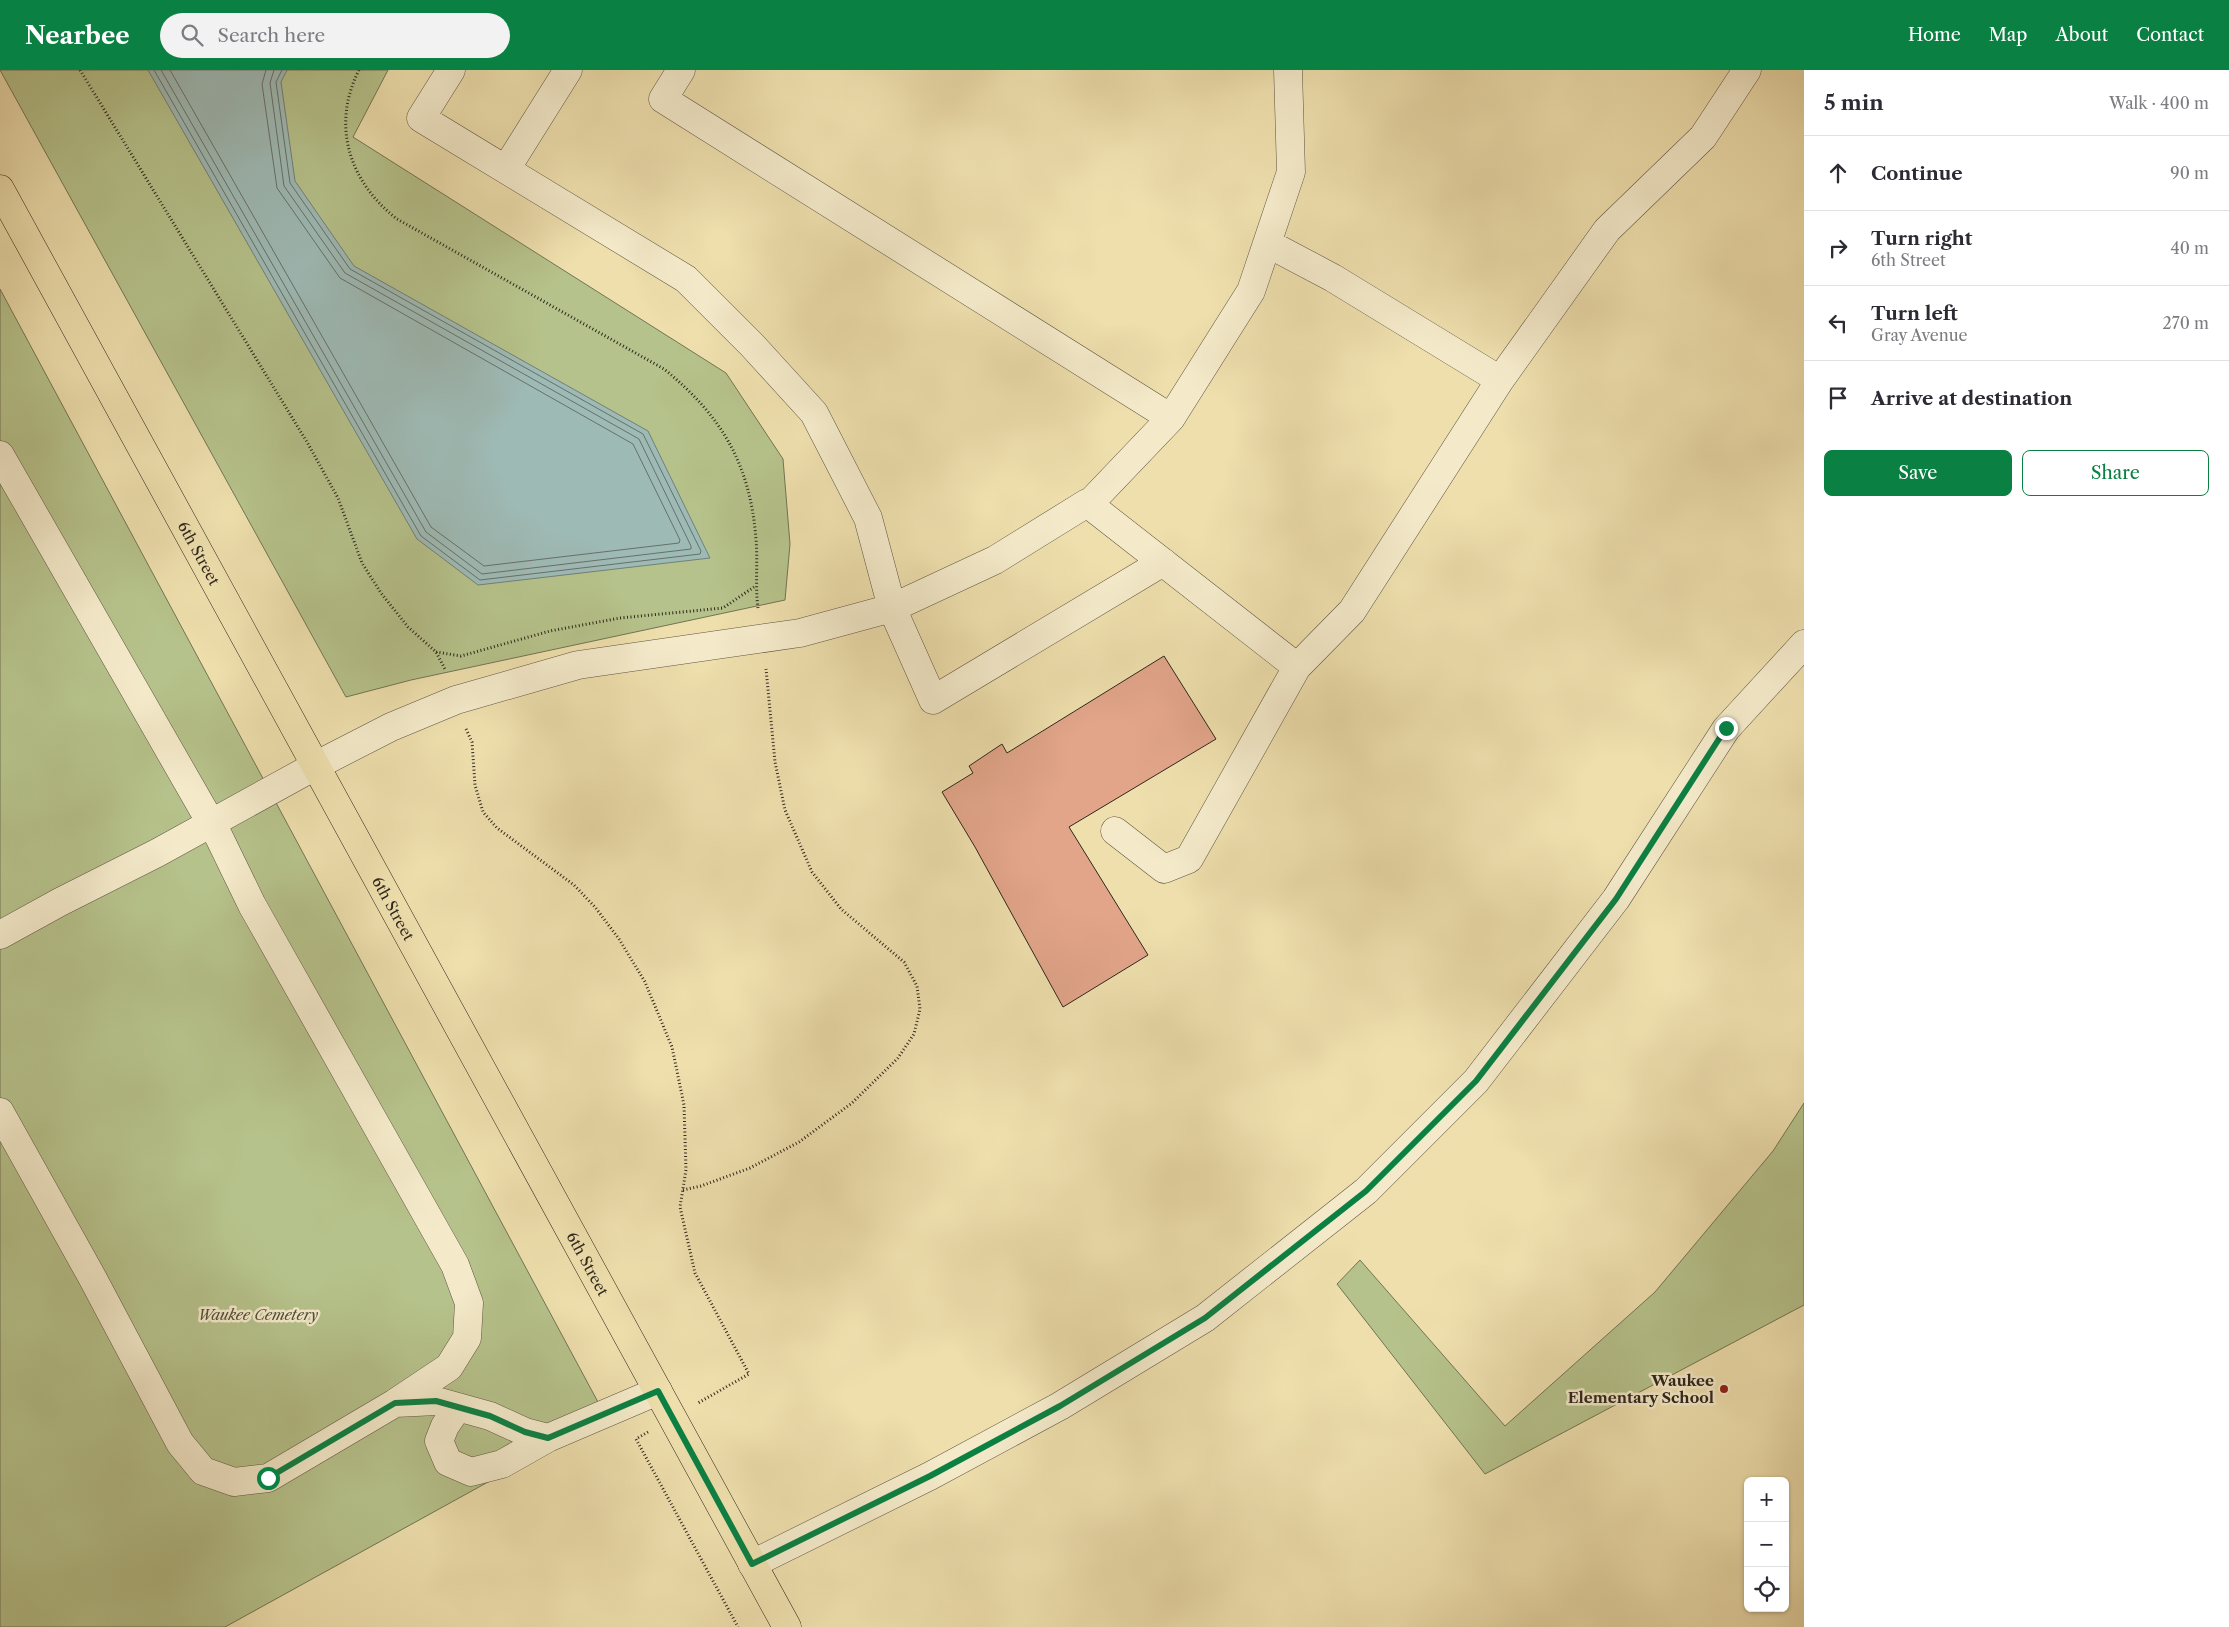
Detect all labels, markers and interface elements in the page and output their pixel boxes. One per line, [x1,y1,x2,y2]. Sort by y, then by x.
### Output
search box [160,13,510,58]
text: Nearbee [25,21,130,50]
icon: search [178,21,206,49]
text: Search here [218,24,325,47]
text: Home [1908,24,1961,46]
text: Map [1989,24,2027,46]
text: About [2055,24,2108,46]
text: Contact [2136,24,2204,46]
text: 5 min [1824,90,1884,115]
text: Walk · 400 m [2109,93,2209,113]
icon: ahead [1824,159,1852,187]
text: Continue [1871,162,1963,185]
text: 90 m [2170,163,2209,183]
text: Turn right [1871,227,1972,250]
icon: right [1824,234,1852,262]
text: 40 m [2170,238,2209,258]
text: 6th Street [1871,250,1946,270]
text: Turn left [1871,302,1958,325]
icon: left [1824,309,1852,337]
text: 270 m [2163,313,2209,333]
text: Gray Avenue [1871,325,1967,345]
icon: arrive [1824,384,1852,412]
text: Arrive at destination [1871,387,2072,410]
button: Save [1824,450,2012,496]
button: Share [2022,450,2209,496]
street label: 6th Street [174,518,225,589]
route end [1715,717,1738,740]
street label: 6th Street [369,873,419,944]
street label: 6th Street [563,1228,614,1299]
park label: Waukee Cemetery [198,1305,319,1324]
place label: Waukee Elementary School [1568,1371,1714,1407]
marker: Waukee Elementary School [1718,1383,1730,1395]
route start [257,1467,280,1490]
map controls [1744,1477,1789,1612]
button: + [1744,1477,1789,1522]
button: − [1744,1522,1789,1567]
button: locate [1744,1567,1789,1612]

